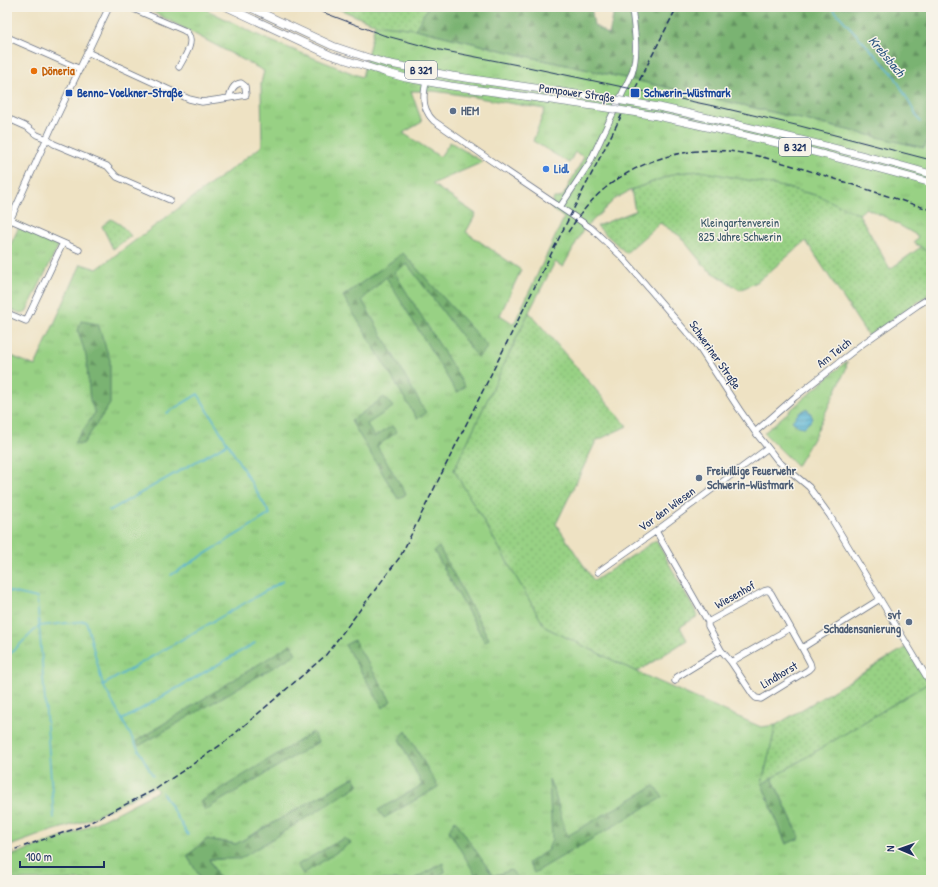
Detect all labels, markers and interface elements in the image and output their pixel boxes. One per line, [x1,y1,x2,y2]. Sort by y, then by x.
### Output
water label: Krebsbach [865,32,910,81]
road number: B 321 [405,61,437,79]
place label: Döneria [42,62,75,79]
marker: Döneria [29,66,39,76]
street label: Pampower Straße [538,79,616,106]
place label: Benno-Voelkner-Straße [77,84,183,102]
place label: Schwerin-Wüstmark [644,84,731,101]
marker: Schwerin-Wüstmark [629,87,641,99]
marker: Benno-Voelkner-Straße [64,88,74,98]
place label: HEM [461,102,479,119]
marker: HEM [448,106,458,116]
road number: B 321 [779,138,811,156]
place label: Lidl [554,160,570,177]
marker: Lidl [541,164,551,174]
park label: Kleingartenverein 825 Jahre Schwerin [698,214,782,245]
street label: Schweriner Straße [685,317,746,393]
street label: Am Teich [813,334,855,371]
place label: Freiwillige Feuerwehr Schwerin-Wüstmark [706,462,796,493]
marker: Freiwillige Feuerwehr Schwerin-Wüstmark [694,473,704,483]
street label: Vor den Wiesen [635,482,699,535]
street label: Wiesenhof [711,576,759,613]
place label: svt Schadensanierung [824,606,902,638]
marker: svt Schadensanierung [904,617,914,627]
street label: Lindhorst [757,656,801,692]
north arrow [880,829,920,869]
scale bar [20,843,104,869]
text: N [883,845,897,852]
text: 100 m [26,848,52,865]

